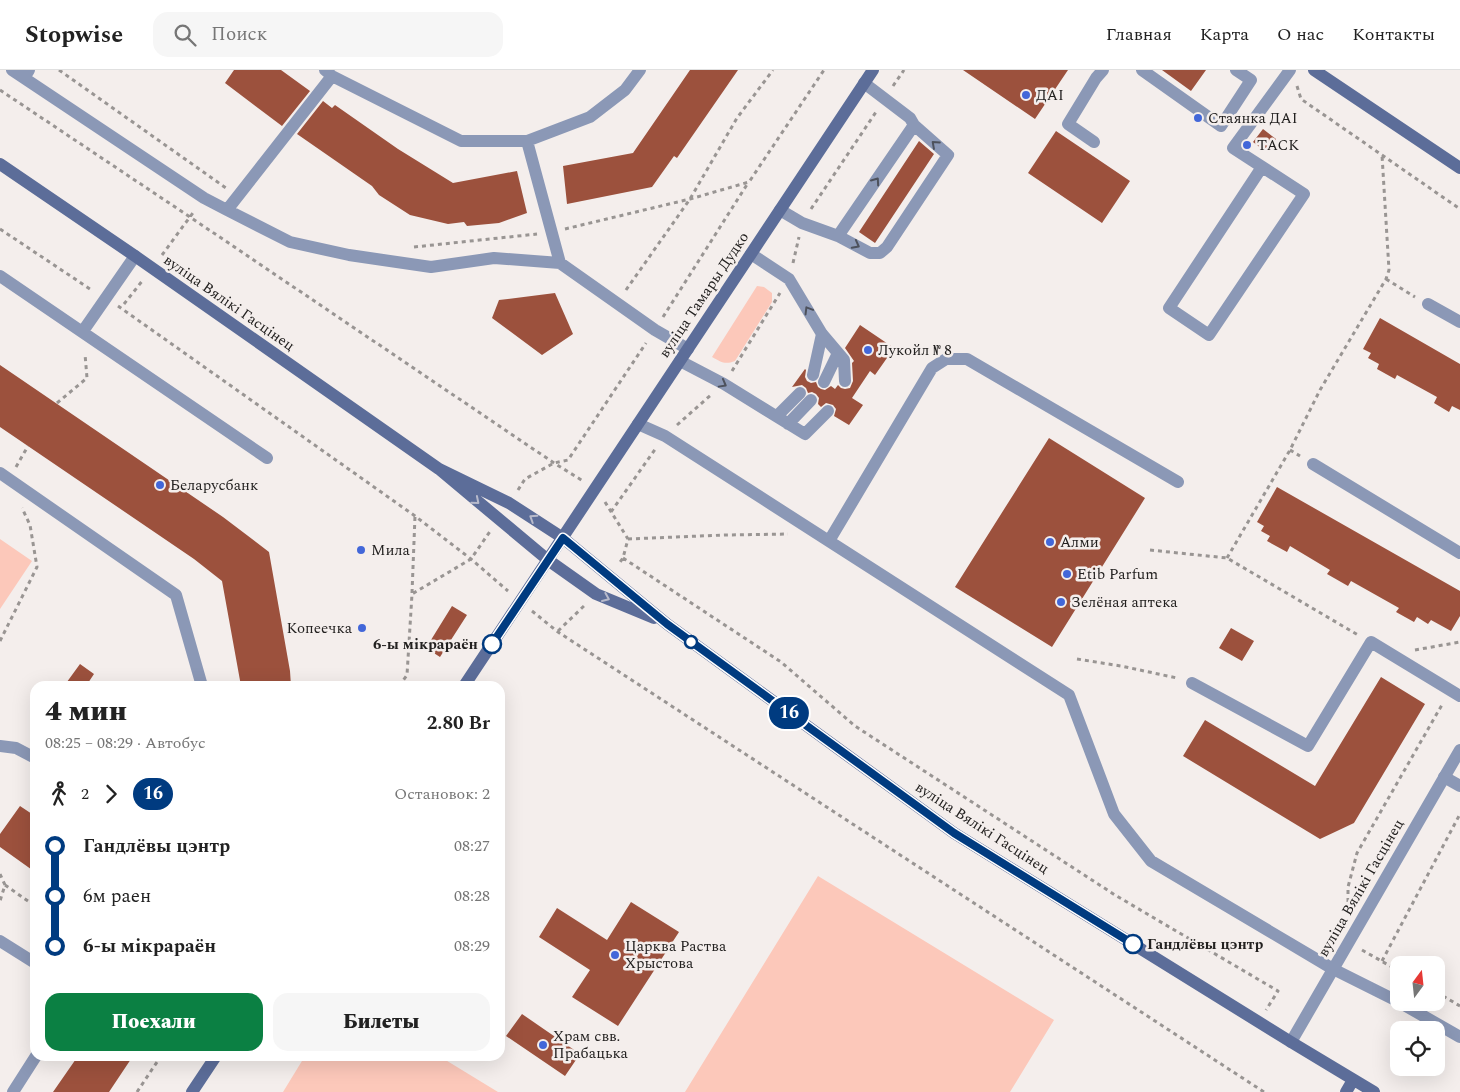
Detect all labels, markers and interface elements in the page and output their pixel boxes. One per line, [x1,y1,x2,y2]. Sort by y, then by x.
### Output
search box [153,12,503,57]
text: Stopwise [25,17,123,53]
text: Поиск [211,20,267,49]
icon: search [171,21,199,49]
text: Главная [1106,21,1172,48]
text: Карта [1200,21,1249,48]
text: О нас [1277,21,1324,48]
text: Контакты [1352,21,1435,48]
place label: ДАІ [1036,84,1064,107]
marker: ДАІ [1020,89,1032,101]
place label: Стаянка ДАІ [1208,107,1298,130]
marker: Стаянка ДАІ [1192,112,1204,124]
place label: ТАСК [1257,134,1299,157]
marker: ТАСК [1241,139,1253,151]
one-way arrow [931,140,940,149]
one-way arrow [870,177,879,187]
street label: вуліца Тамары Дудко [653,227,755,363]
one-way arrow [851,239,860,249]
street label: вуліца Вялікі Гасцінец [159,249,300,357]
one-way arrow [804,306,814,315]
place label: Лукойл № 8 [878,339,952,362]
marker: Лукойл № 8 [862,344,874,356]
one-way arrow [718,377,727,387]
place label: Беларусбанк [170,474,258,497]
marker: Беларусбанк [154,479,166,491]
one-way arrow [470,495,479,504]
one-way arrow [529,515,538,525]
place label: Алми [1060,531,1099,554]
marker: Алми [1044,536,1056,548]
place label: Мила [371,539,410,562]
marker: Мила [355,544,367,556]
place label: Etib Parfum [1077,563,1158,586]
marker: Etib Parfum [1061,568,1073,580]
one-way arrow [601,591,610,602]
place label: Зелёная аптека [1071,591,1178,614]
marker: Зелёная аптека [1055,596,1067,608]
place label: Копеечка [287,617,353,640]
marker: Копеечка [356,622,368,634]
place label: 6-ы мікрараён [373,633,478,656]
marker: 6-ы мікрараён [482,634,502,654]
unlabelled marker [684,635,698,649]
text: 4 мин [45,690,127,733]
line badge: 16 [766,697,812,729]
text: 16 [779,699,799,726]
text: 2.80 Br [427,709,490,738]
text: 08:25 – 08:29 · Автобус [45,731,206,755]
street label: вуліца Вялікі Гасцінец [910,776,1054,880]
icon: walk [45,780,73,808]
icon: forward [97,780,125,808]
text: 16 [143,780,163,807]
text: 2 [81,782,89,806]
text: Остановок: 2 [394,782,490,806]
street label: вуліца Вялікі Гасцінец [1312,815,1410,961]
text: Гандлёвы цэнтр [83,832,230,861]
text: 08:27 [454,834,490,858]
text: 6м раен [83,882,151,911]
text: 08:28 [454,884,490,908]
text: 6-ы мікрараён [83,932,216,961]
place label: Гандлёвы цэнтр [1147,933,1263,956]
text: 08:29 [454,934,490,958]
marker: Гандлёвы цэнтр [1123,934,1143,954]
place label: Царква Раства Хрыстова [625,935,727,975]
marker: Царква Раства Хрыстова [609,949,621,961]
north arrow [1390,956,1445,1011]
map controls [1390,956,1445,1076]
button: Поехали [45,993,263,1051]
button: Билеты [273,993,490,1051]
button: locate [1390,1021,1445,1076]
place label: Храм свв. Прабацька [553,1025,629,1065]
marker: Храм свв. Прабацька [537,1039,549,1051]

